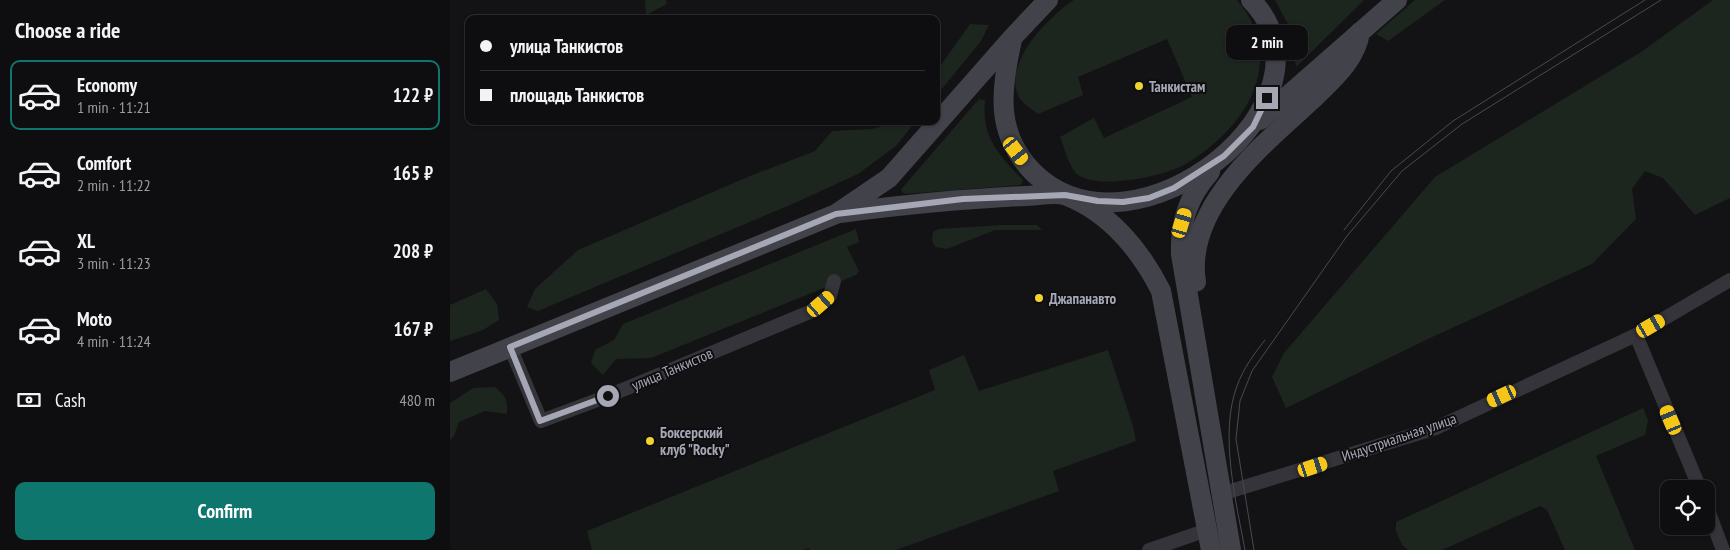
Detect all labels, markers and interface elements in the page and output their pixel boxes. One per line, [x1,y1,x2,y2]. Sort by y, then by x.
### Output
text: Choose a ride [15,16,120,44]
callout: 2 min [1226,26,1308,61]
text: 2 min [1251,32,1283,52]
text: улица Танкистов [510,34,623,58]
icon: car [17,73,62,118]
text: Economy [77,73,137,97]
place label: Танкистам [1149,77,1205,96]
marker: Танкистам [1133,80,1145,92]
text: 122 ₽ [393,83,433,107]
text: площадь Танкистов [510,83,644,107]
route end [1256,87,1278,109]
text: 1 min · 11:21 [77,97,151,117]
car [1000,135,1031,167]
icon: car [17,151,62,196]
text: Comfort [77,151,131,175]
text: 165 ₽ [393,161,433,185]
text: 2 min · 11:22 [77,175,151,195]
car [1170,206,1193,240]
icon: car [17,229,62,274]
text: XL [77,229,95,253]
text: 208 ₽ [393,239,433,263]
text: 3 min · 11:23 [77,253,151,273]
car [804,288,837,320]
place label: Джапанавто [1049,289,1117,308]
marker: Джапанавто [1033,292,1045,304]
icon: car [17,307,62,352]
text: Moto [77,307,112,331]
car [1634,312,1667,340]
text: 167 ₽ [394,317,433,341]
text: 4 min · 11:24 [77,331,151,351]
street label: улица Танкистов [629,343,715,395]
car [1485,383,1518,409]
route start [597,385,619,407]
icon: cash [15,386,43,414]
text: Cash [55,388,86,412]
text: 480 m [400,390,435,410]
car [1658,403,1683,437]
street label: Индустриальная улица [1339,409,1459,465]
place label: Боксерский клуб "Rocky" [660,423,730,459]
marker: Боксерский клуб "Rocky" [644,435,656,447]
car [1296,455,1329,479]
map controls [1660,480,1715,535]
button: locate [1660,480,1715,535]
button: Confirm [15,482,435,540]

